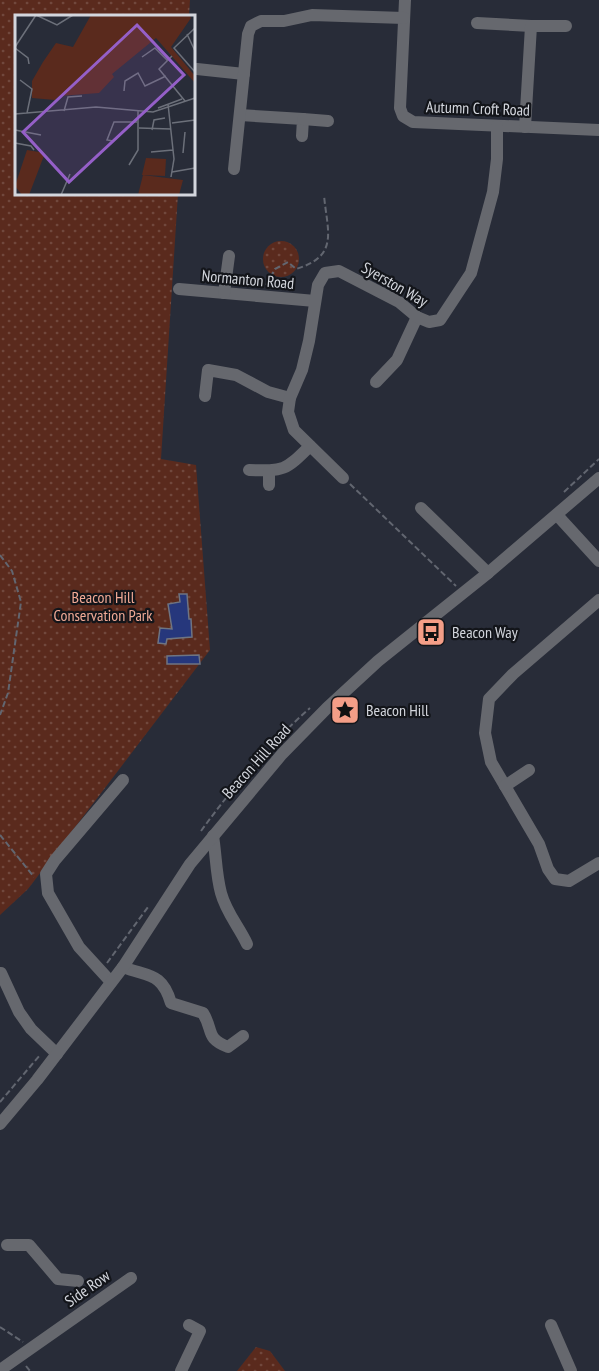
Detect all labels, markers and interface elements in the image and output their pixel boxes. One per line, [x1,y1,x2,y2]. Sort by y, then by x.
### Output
inset map [15,15,195,195]
street label: Autumn Croft Road [426,96,530,120]
street label: Syerston Way [358,257,432,311]
street label: Normanton Road [201,265,295,293]
park label: Beacon Hill Conservation Park [54,587,153,625]
bus stop icon: Beacon Way [415,616,447,648]
place label: Beacon Way [452,622,518,642]
place icon: Beacon Hill [329,694,361,726]
place label: Beacon Hill [366,700,429,720]
street label: Beacon Hill Road [217,720,295,802]
street label: Side Row [61,1265,114,1311]

